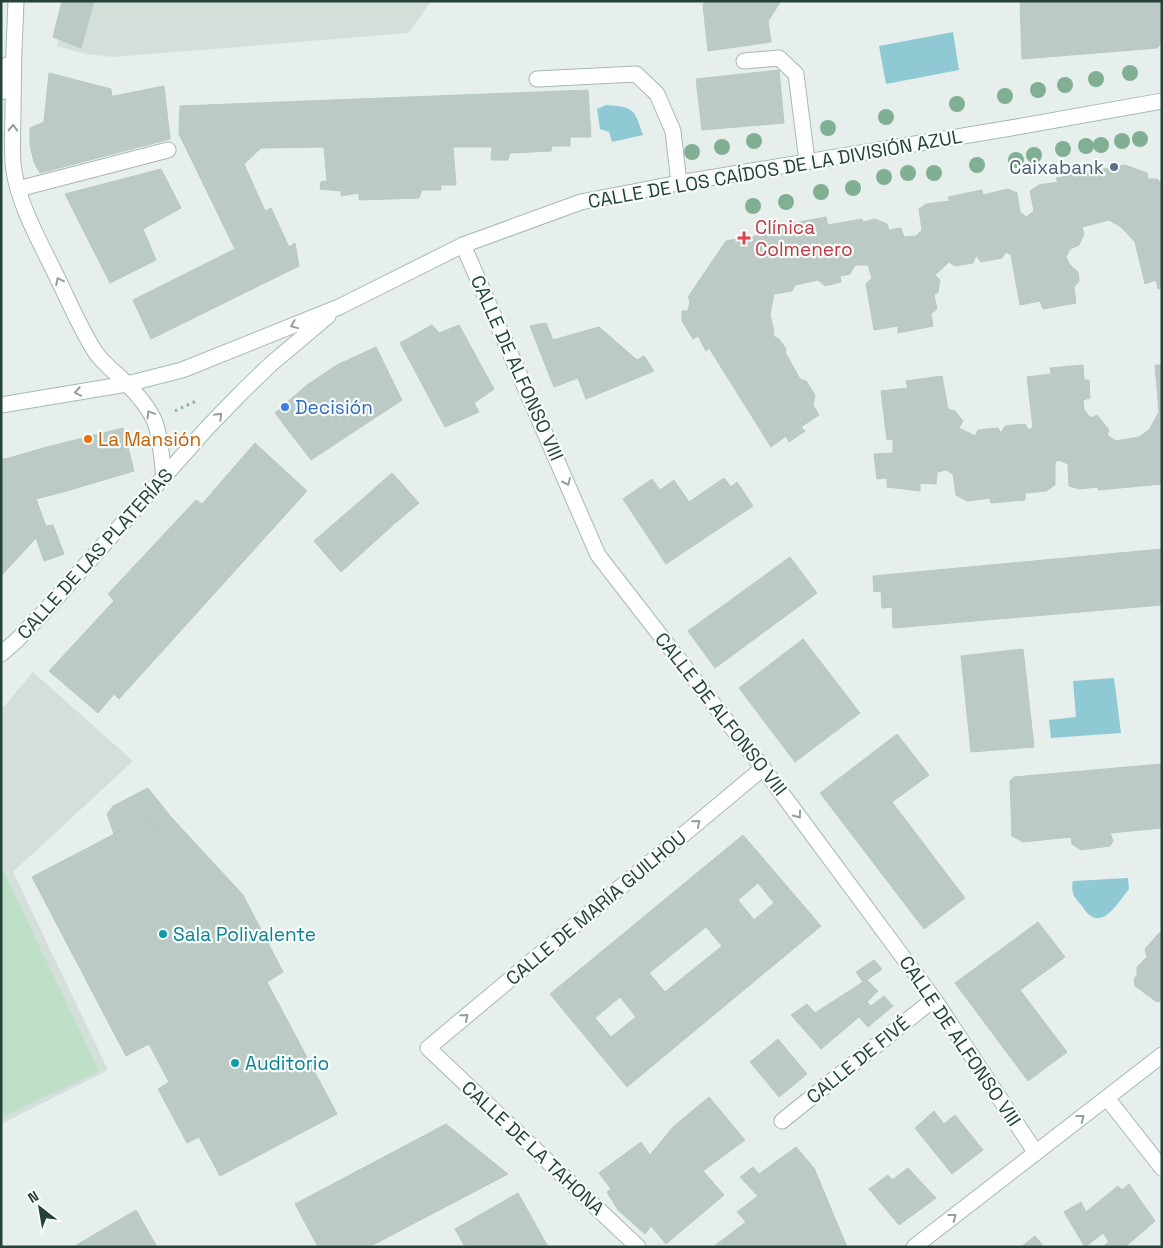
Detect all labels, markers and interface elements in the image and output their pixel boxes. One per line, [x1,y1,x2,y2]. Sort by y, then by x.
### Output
one-way arrow [8,124,18,132]
street label: CALLE DE LOS CAÍDOS DE LA DIVISIÓN AZUL [586,124,964,214]
place label: Caixabank [1009,155,1104,180]
marker: Caixabank [1108,161,1120,173]
place label: Clínica Colmenero [755,215,853,262]
marker: Clínica Colmenero [737,231,751,245]
street label: CALLE DE ALFONSO VIII [465,271,569,465]
one-way arrow [56,278,66,287]
one-way arrow [290,319,298,329]
one-way arrow [74,386,83,396]
place label: Decisión [295,395,373,420]
marker: Decisión [279,401,291,413]
one-way arrow [147,411,157,420]
one-way arrow [213,412,222,421]
place label: La Mansión [98,427,201,452]
marker: La Mansión [82,433,94,445]
street label: CALLE DE LAS PLATERÍAS [12,463,178,645]
one-way arrow [560,477,571,486]
street label: CALLE DE ALFONSO VIII [649,627,793,801]
one-way arrow [792,809,801,819]
one-way arrow [692,820,701,829]
street label: CALLE DE MARÍA GUILHOU [501,825,691,991]
place label: Sala Polivalente [173,922,316,947]
marker: Sala Polivalente [157,928,169,940]
street label: CALLE DE ALFONSO VIII [894,951,1026,1131]
street label: CALLE DE FIVÉ [801,1011,915,1109]
one-way arrow [460,1014,469,1023]
place label: Auditorio [245,1051,329,1076]
marker: Auditorio [229,1057,241,1069]
street label: CALLE DE LA TAHONA [456,1075,610,1221]
one-way arrow [1075,1115,1084,1123]
north arrow [15,1183,65,1233]
text: N [25,1187,42,1207]
one-way arrow [947,1214,957,1223]

